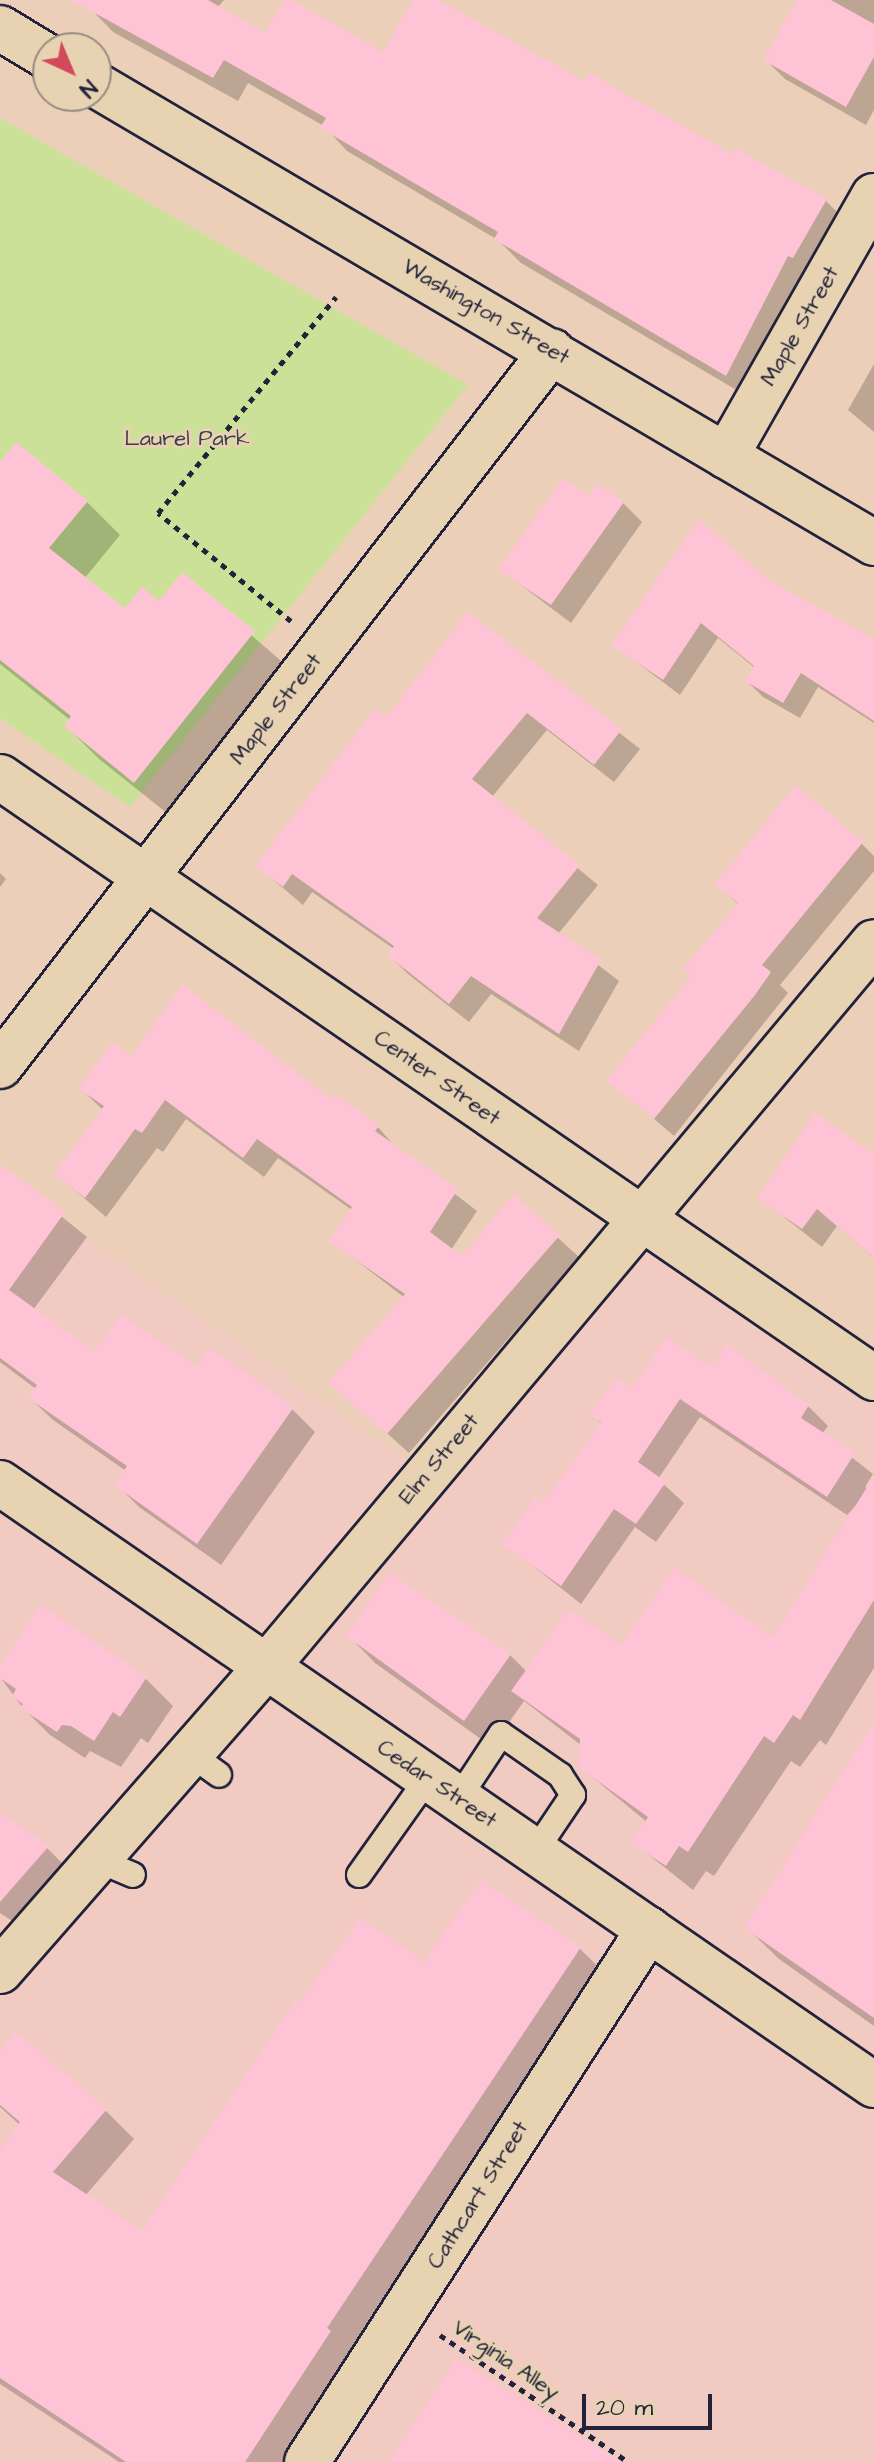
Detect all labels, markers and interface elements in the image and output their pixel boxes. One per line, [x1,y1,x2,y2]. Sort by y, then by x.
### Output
north arrow [32,32,112,112]
text: N [72,72,103,104]
street label: Washington Street [398,253,574,371]
street label: Maple Street [755,262,845,390]
park label: Laurel Park [125,426,249,452]
street label: Maple Street [224,648,328,770]
street label: Center Street [369,1025,505,1131]
street label: Elm Street [393,1408,485,1510]
street label: Cedar Street [372,1734,502,1834]
street label: Cathcart Street [422,2116,534,2274]
street label: Virginia Alley [448,2315,564,2405]
scale bar [586,2378,716,2428]
text: 20 m [596,2391,653,2425]

